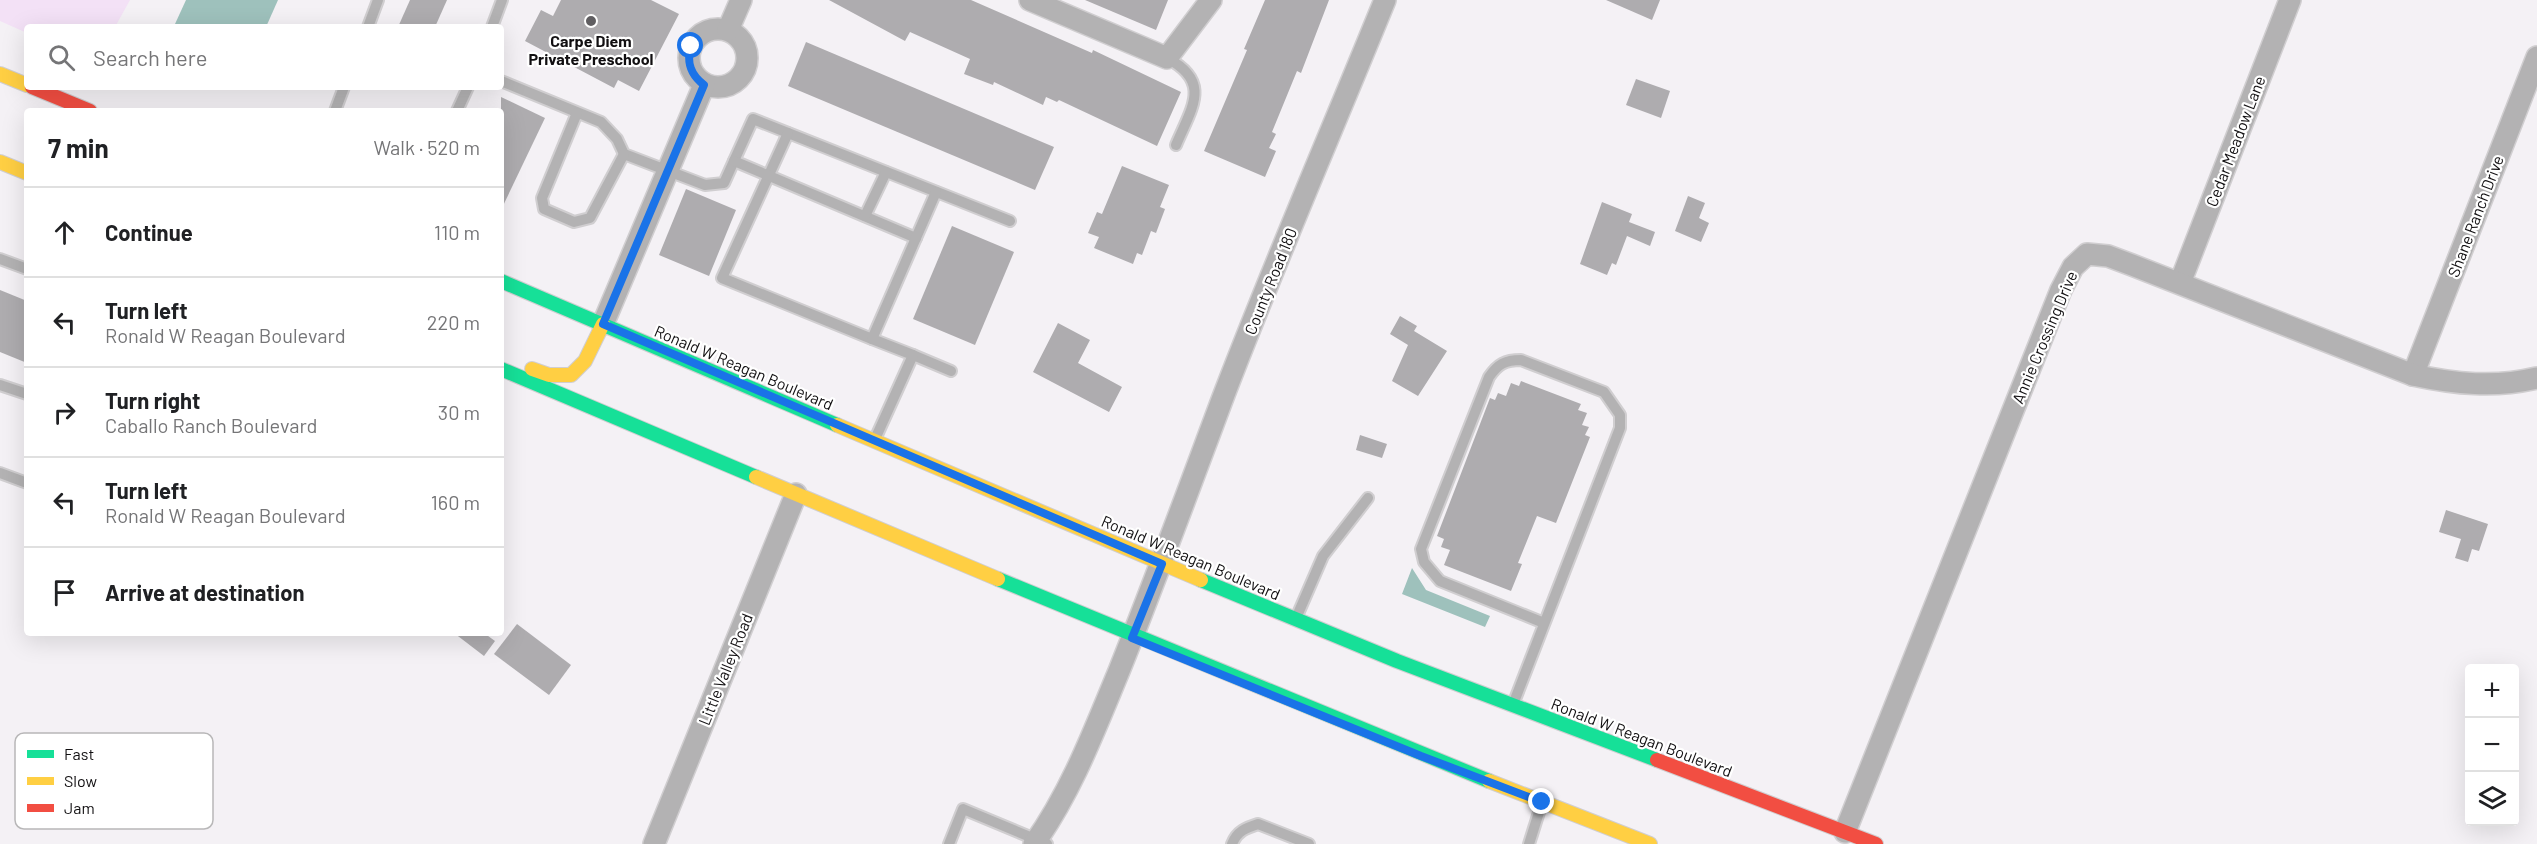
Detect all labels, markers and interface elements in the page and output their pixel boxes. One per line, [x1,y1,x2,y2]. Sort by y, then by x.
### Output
marker: Carpe Diem Private Preschool [584,14,598,28]
search box [24,24,504,90]
place label: Carpe Diem Private Preschool [529,31,654,68]
route start [677,32,703,58]
icon: search [45,41,78,74]
text: Search here [93,44,207,70]
street label: Cedar Meadow Lane [2201,73,2269,209]
text: 7 min [48,132,109,163]
text: Walk · 520 m [374,135,480,159]
street label: Shane Ranch Drive [2443,153,2507,279]
icon: ahead [48,216,81,249]
text: Continue [105,219,193,245]
text: 110 m [434,220,480,244]
street label: County Road 180 [1240,225,1300,337]
street label: Annie Crossing Drive [2007,268,2081,406]
text: Turn left [105,297,188,323]
icon: left [48,306,81,339]
text: 220 m [427,310,480,334]
street label: Ronald W Reagan Boulevard [652,321,836,413]
text: Ronald W Reagan Boulevard [105,323,346,347]
text: Turn right [105,387,200,413]
icon: right [48,396,81,429]
text: 30 m [438,400,480,424]
text: Caballo Ranch Boulevard [105,413,318,437]
text: Turn left [105,477,188,503]
icon: left [48,486,81,519]
text: 160 m [431,490,480,514]
text: Ronald W Reagan Boulevard [105,503,346,527]
street label: Ronald W Reagan Boulevard [1099,511,1283,603]
icon: arrive [48,576,81,609]
text: Arrive at destination [105,579,304,605]
street label: Little Valley Road [694,610,756,728]
map controls [2465,664,2519,826]
button: + [2465,664,2519,718]
street label: Ronald W Reagan Boulevard [1549,694,1735,780]
button: − [2465,718,2519,772]
legend [15,733,213,829]
text: Fast [64,744,94,763]
text: Slow [64,771,97,790]
button: layers [2465,772,2519,826]
route end [1528,788,1554,814]
text: Jam [64,798,95,817]

